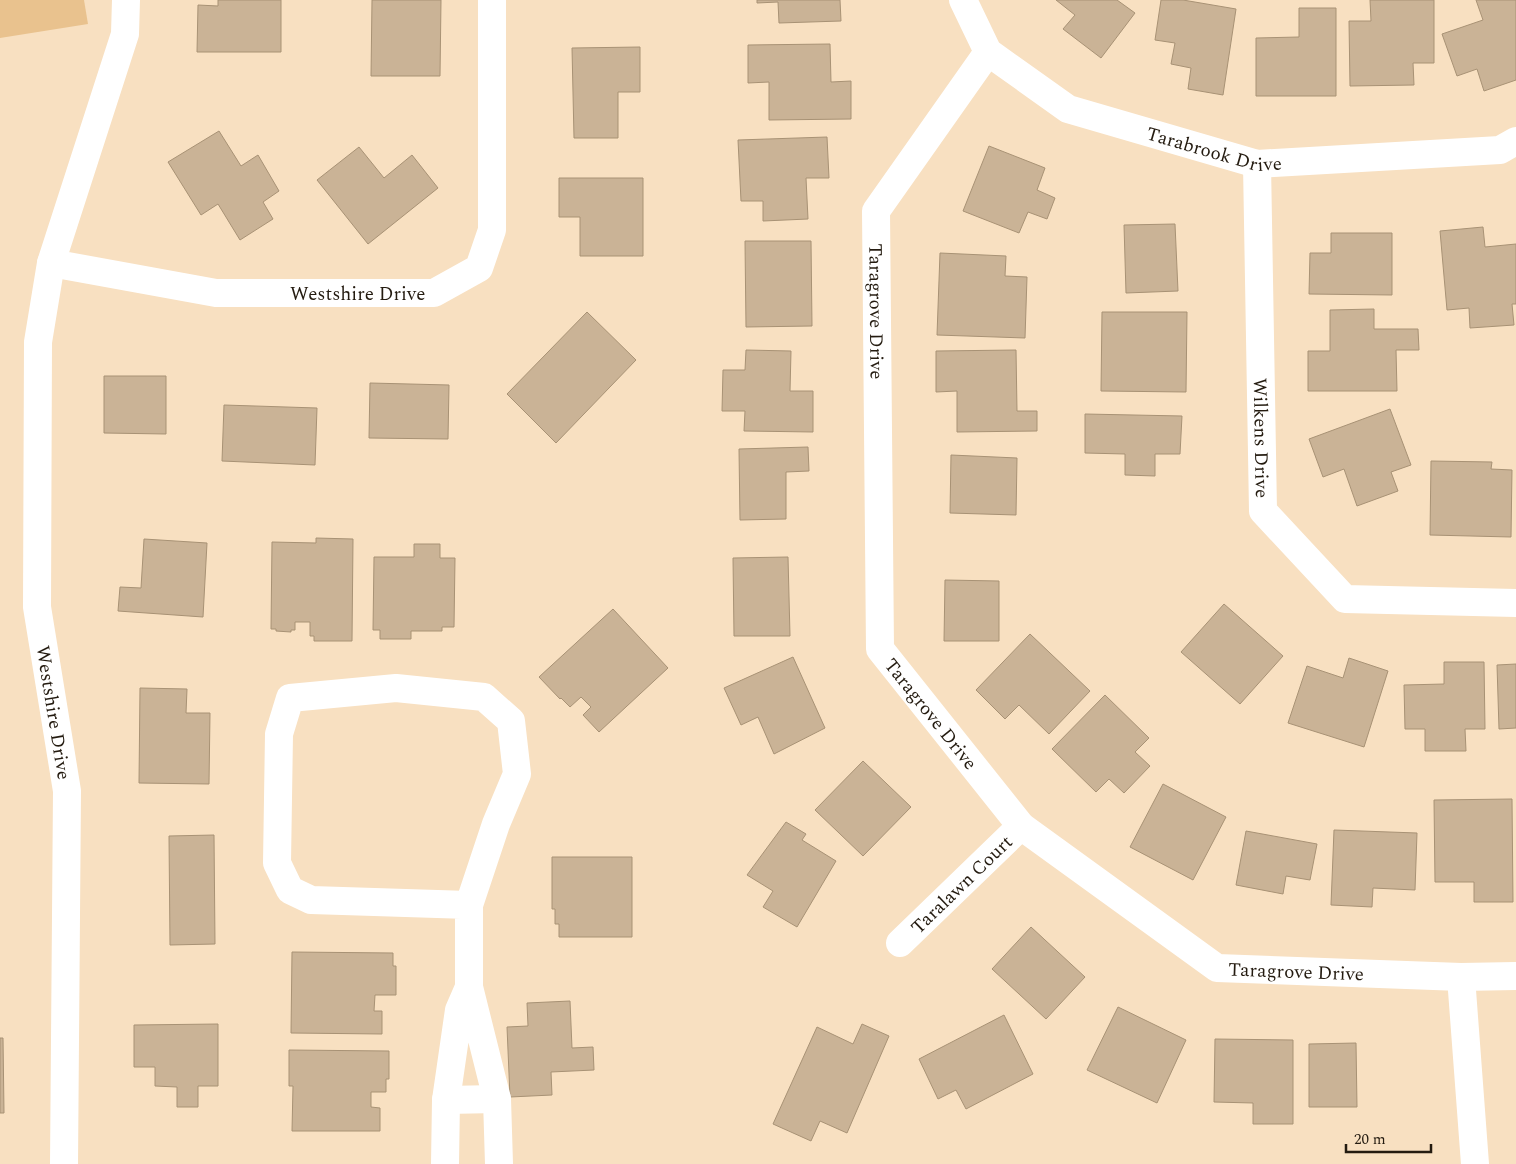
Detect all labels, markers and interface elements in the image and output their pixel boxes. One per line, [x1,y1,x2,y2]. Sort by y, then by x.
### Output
street label: Tarabrook Drive [1143,120,1283,180]
street label: Taragrove Drive [860,243,891,380]
street label: Westshire Drive [290,280,425,309]
street label: Wilkens Drive [1245,378,1276,498]
street label: Westshire Drive [28,644,78,782]
street label: Taragrove Drive [877,652,984,777]
street label: Taralawn Court [905,828,1020,941]
street label: Taragrove Drive [1228,955,1365,989]
scale bar [1346,1122,1431,1154]
text: 20 m [1354,1128,1386,1151]

